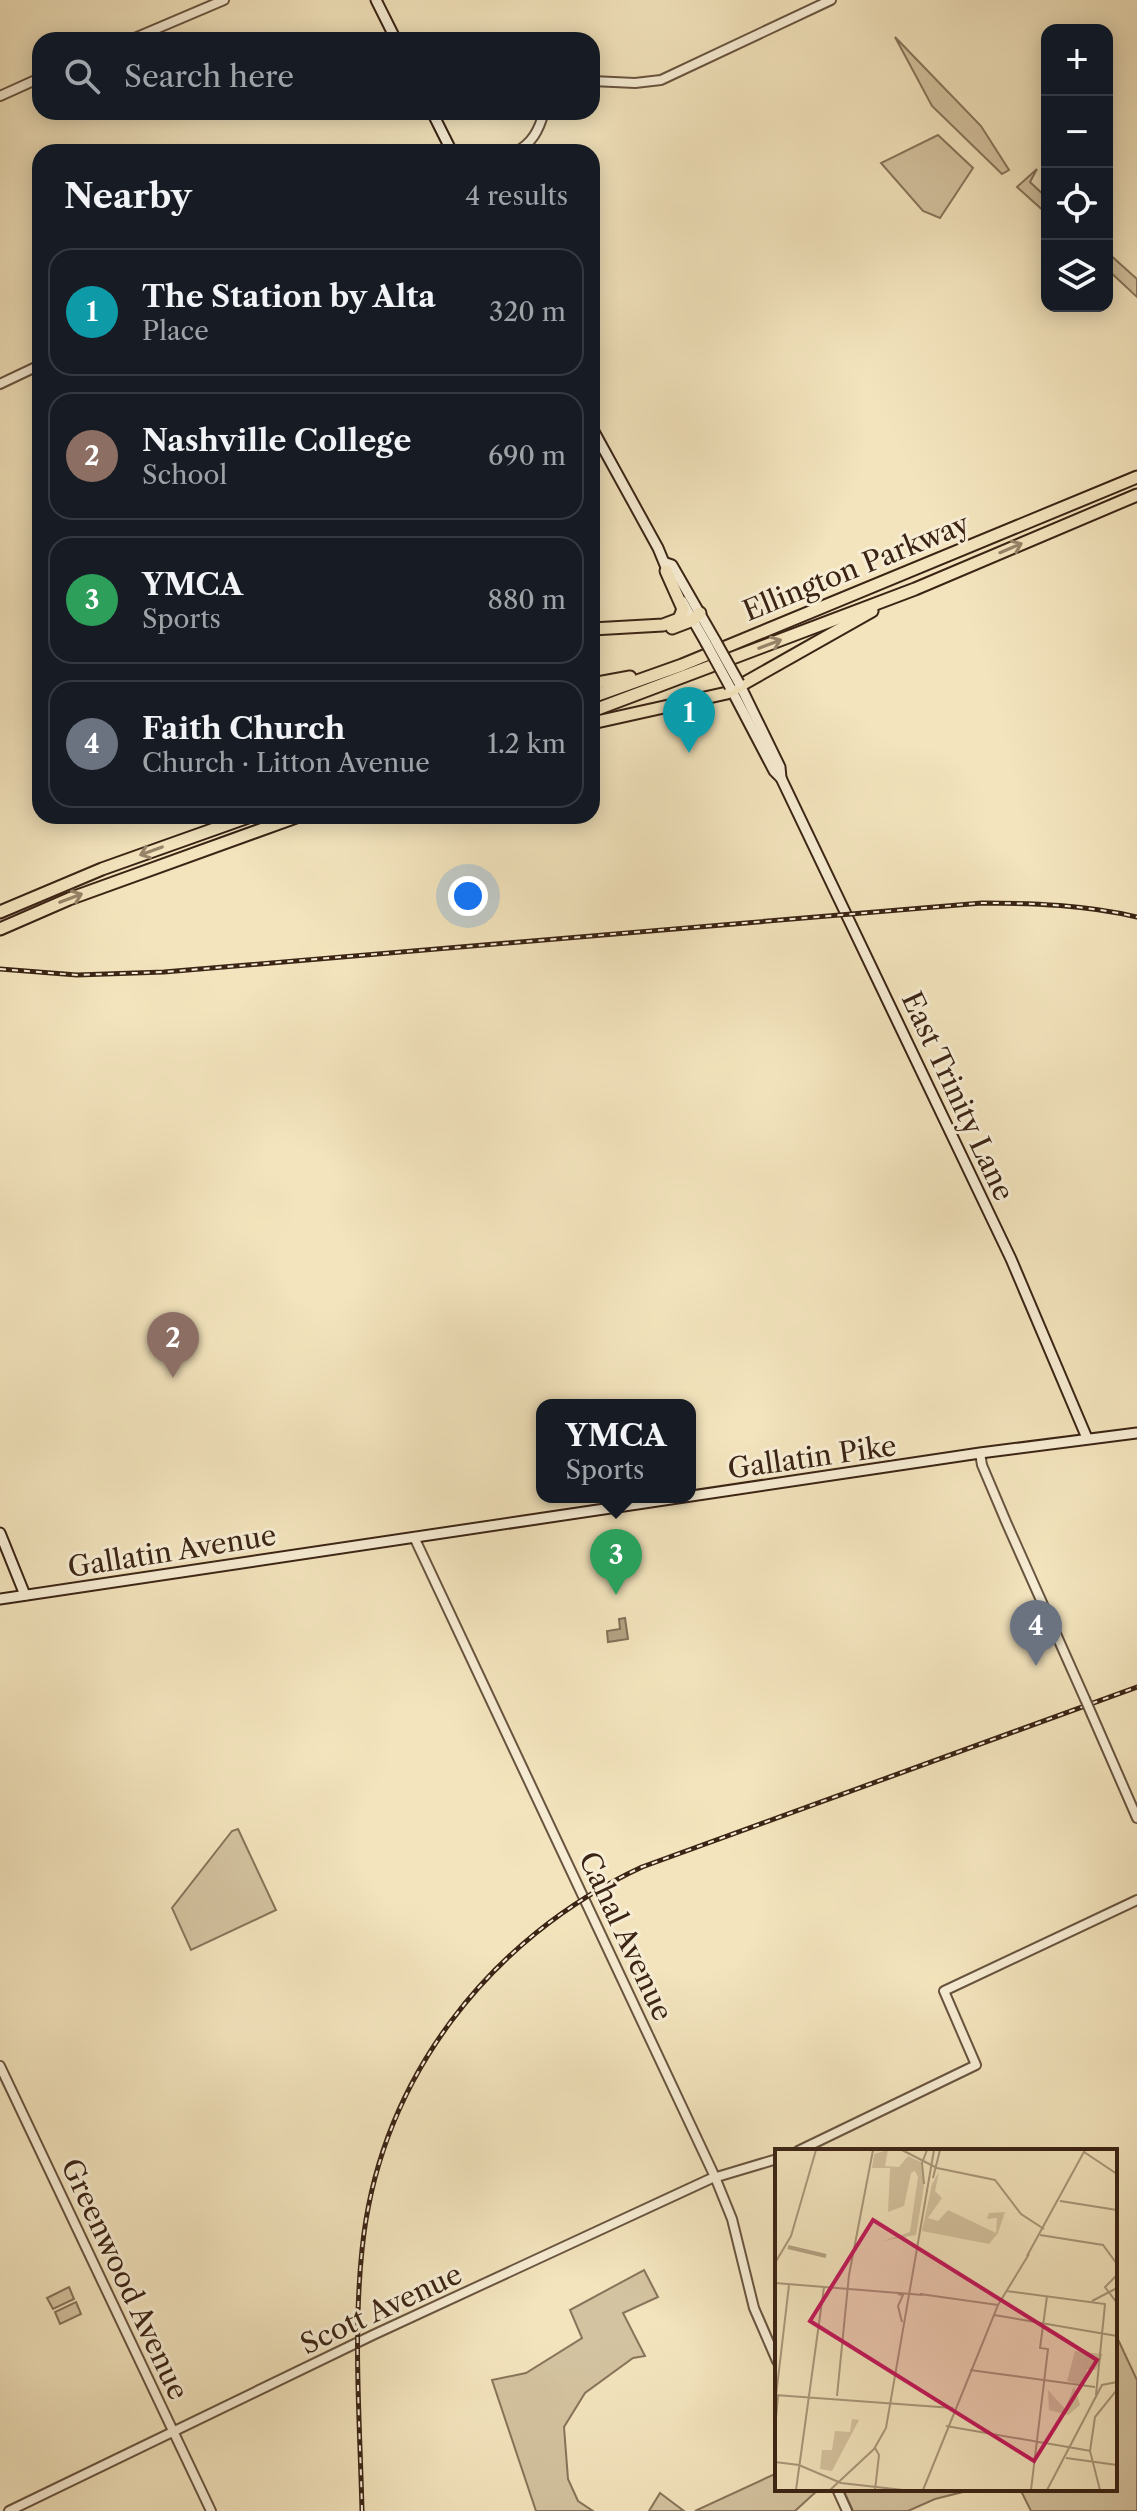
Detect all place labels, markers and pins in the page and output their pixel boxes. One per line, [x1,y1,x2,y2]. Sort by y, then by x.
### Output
pin: 1 [663,687,715,753]
pin: 2 [147,1312,199,1378]
pin: 3 [590,1529,642,1595]
pin: 4 [1010,1600,1062,1666]

